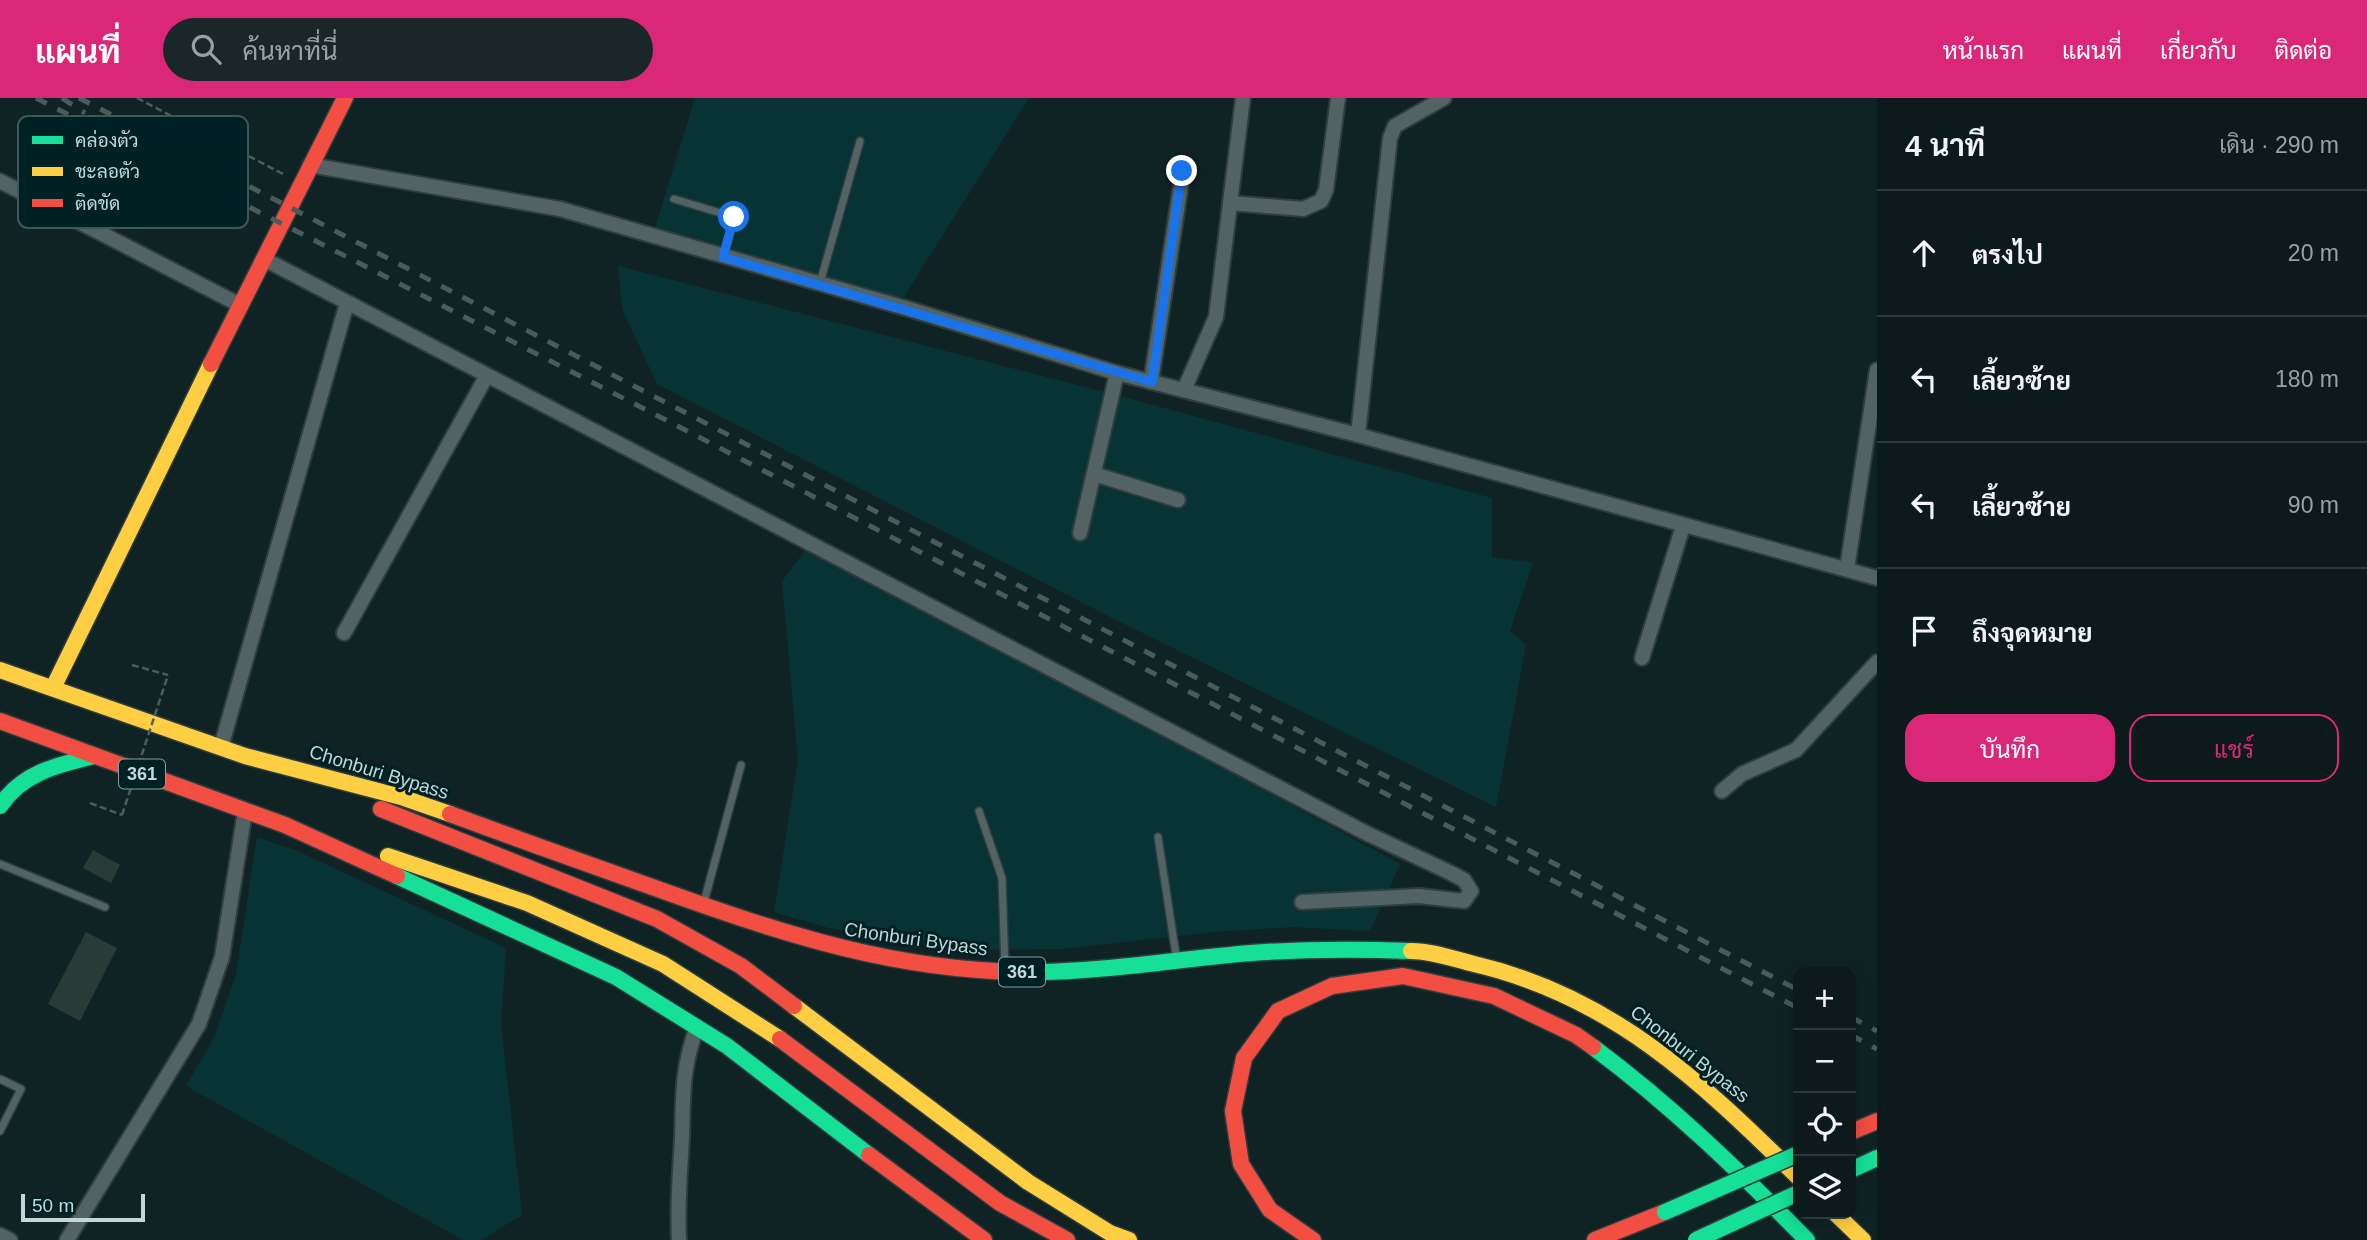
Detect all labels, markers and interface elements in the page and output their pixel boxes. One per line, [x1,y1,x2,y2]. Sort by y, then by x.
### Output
search box [163,18,653,81]
icon: search [187,30,225,68]
text: แผนที่ [35,33,121,70]
text: ค้นหาที่นี่ [243,36,338,66]
text: หน้าแรก [1943,37,2024,64]
text: แผนที่ [2062,37,2122,64]
text: เกี่ยวกับ [2160,37,2237,64]
text: ติดต่อ [2275,37,2332,64]
legend [18,116,248,228]
text: คล่องตัว [75,129,139,151]
text: 4 นาที [1905,129,1985,162]
text: เดิน · 290 m [2219,132,2339,158]
route end [1166,155,1197,186]
text: ชะลอตัว [75,161,140,182]
text: ติดขัด [75,193,120,214]
route start [718,201,749,232]
icon: ahead [1905,234,1943,272]
text: ตรงไป [1972,240,2043,270]
text: 20 m [2288,240,2339,266]
icon: left [1905,360,1943,398]
text: เลี้ยวซ้าย [1972,366,2071,396]
text: 180 m [2275,366,2339,392]
icon: left [1905,486,1943,524]
text: เลี้ยวซ้าย [1972,492,2071,522]
text: 90 m [2288,492,2339,518]
icon: arrive [1905,612,1943,650]
text: ถึงจุดหมาย [1972,618,2093,648]
button: บันทึก [1905,714,2115,782]
button: แชร์ [2129,714,2339,782]
street label: Chonburi Bypass [307,741,451,803]
road number: 361 [119,760,165,788]
street label: Chonburi Bypass [843,919,989,959]
road number: 361 [999,958,1045,986]
map controls [1793,967,1856,1219]
button: + [1793,967,1856,1030]
street label: Chonburi Bypass [1627,1001,1753,1107]
button: − [1793,1030,1856,1093]
button: locate [1793,1093,1856,1156]
button: layers [1793,1156,1856,1219]
scale bar [21,1191,145,1223]
text: 50 m [32,1195,74,1216]

